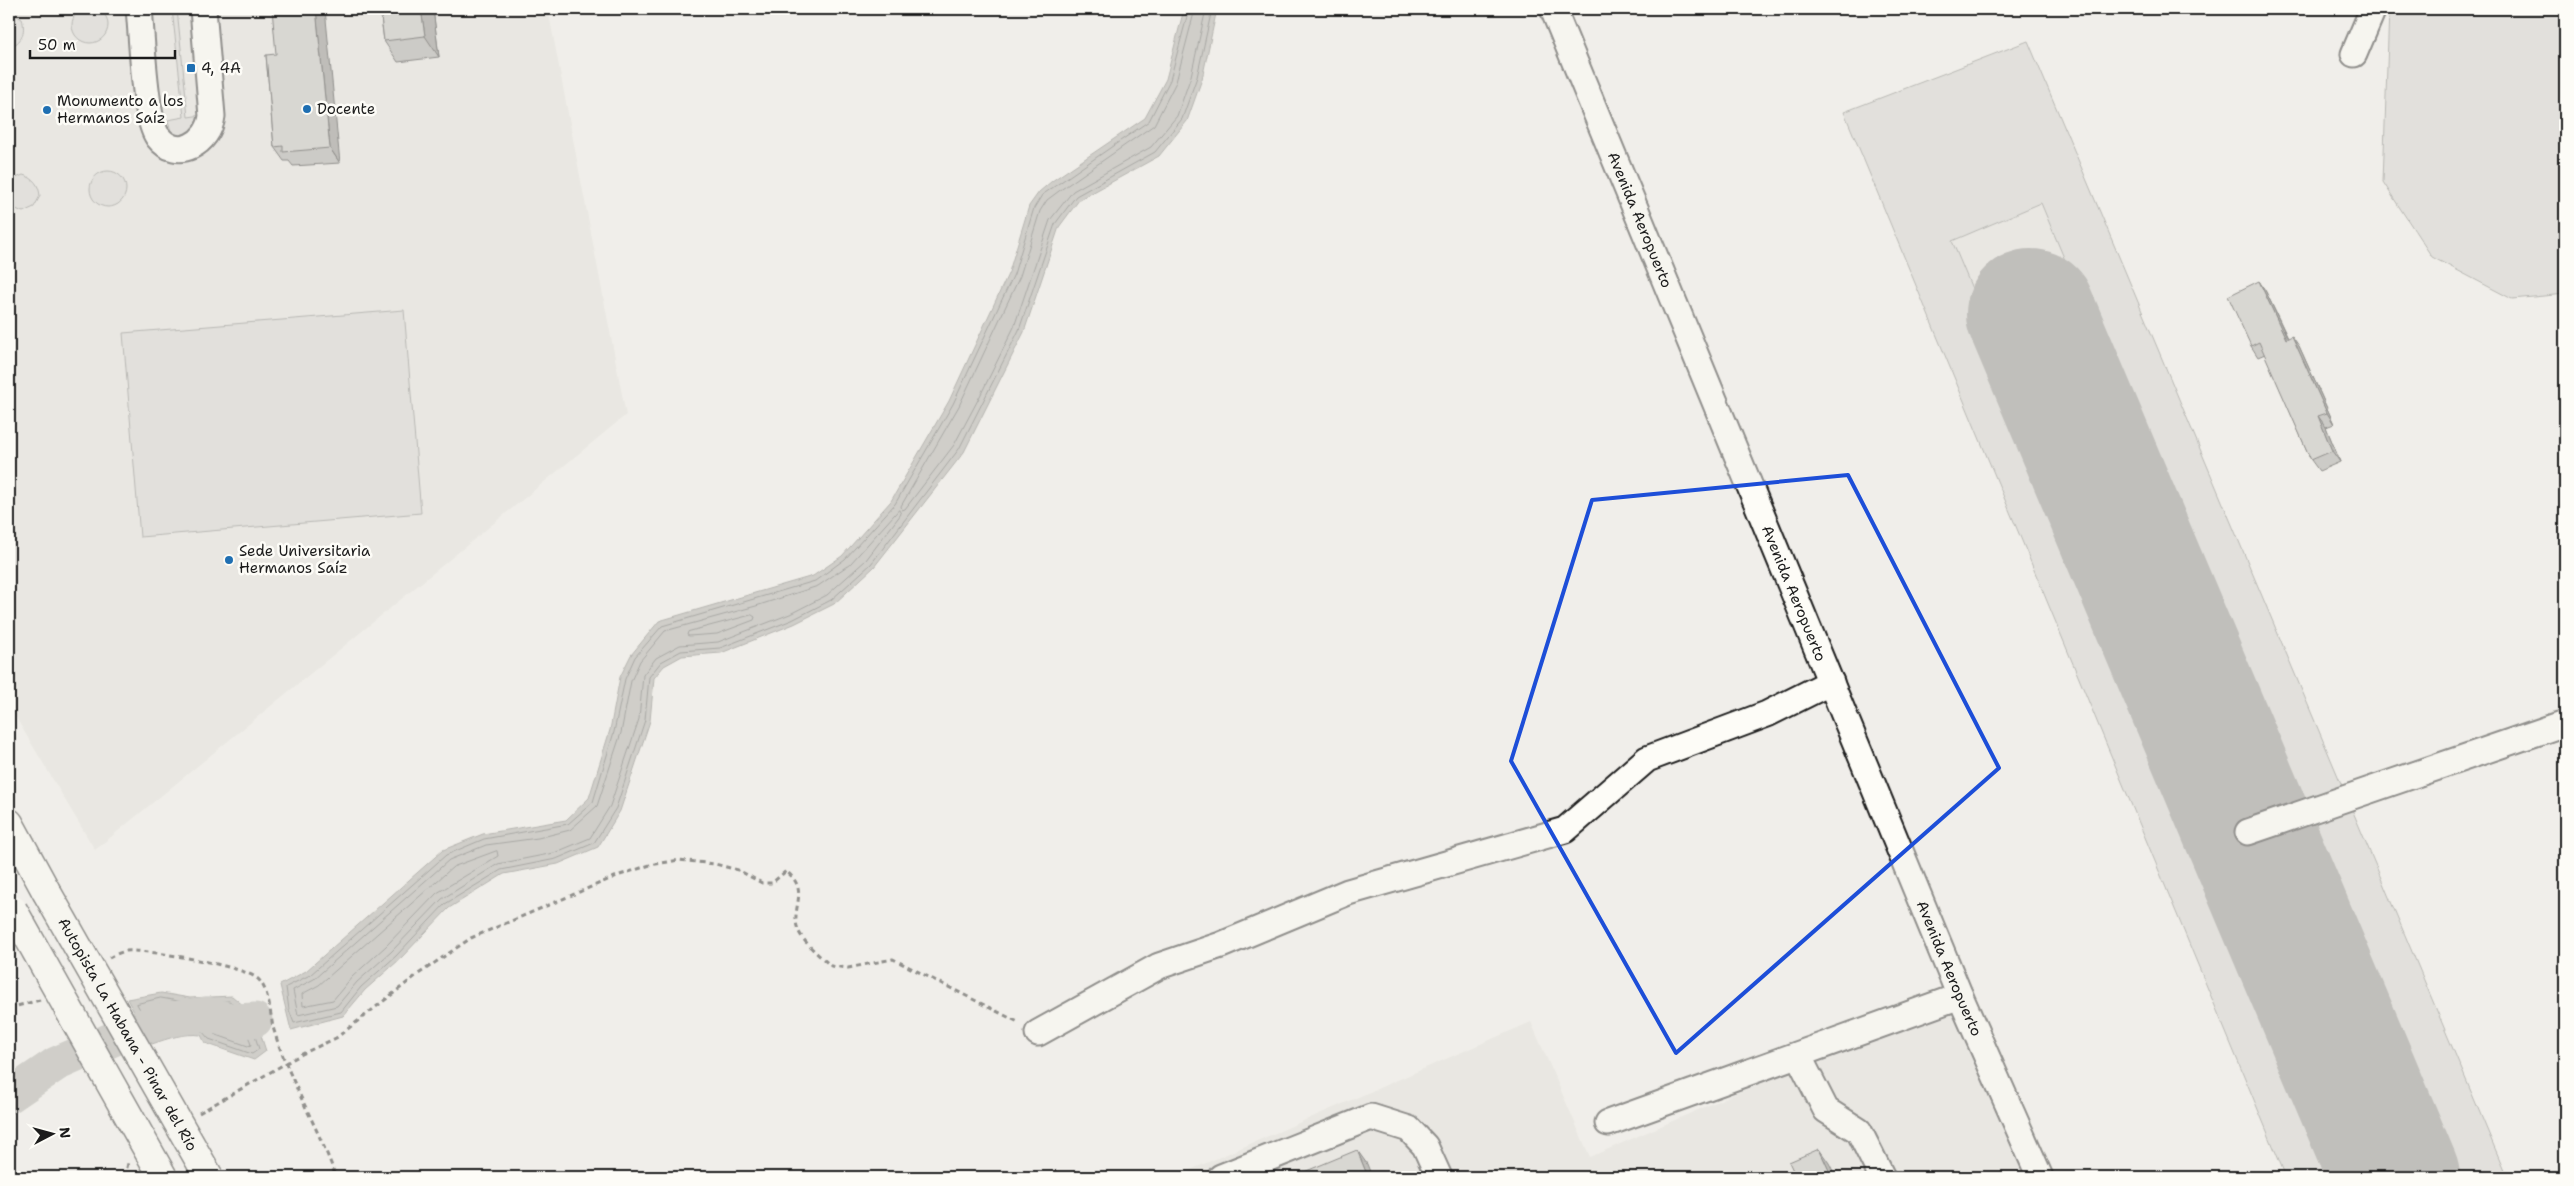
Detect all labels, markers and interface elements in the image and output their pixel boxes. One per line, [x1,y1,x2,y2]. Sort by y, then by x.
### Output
scale bar [30,28,175,60]
text: 50 m [38,35,76,55]
place label: 4, 4A [201,58,241,78]
marker: 4, 4A [185,62,197,74]
place label: Monumento a los Hermanos Saíz [57,91,184,128]
place label: Docente [317,99,375,119]
marker: Docente [301,103,313,115]
marker: Monumento a los Hermanos Saíz [41,104,53,116]
street label: Avenida Aeropuerto [1603,149,1677,291]
street label: Avenida Aeropuerto [1757,522,1831,664]
place label: Sede Universitaria Hermanos Saíz [239,541,371,578]
marker: Sede Universitaria Hermanos Saíz [223,554,235,566]
street label: Avenida Aeropuerto [1912,898,1987,1039]
street label: Autopista La Habana - Pinar del Río [53,914,202,1155]
north arrow [28,1108,78,1158]
text: N [55,1126,74,1139]

